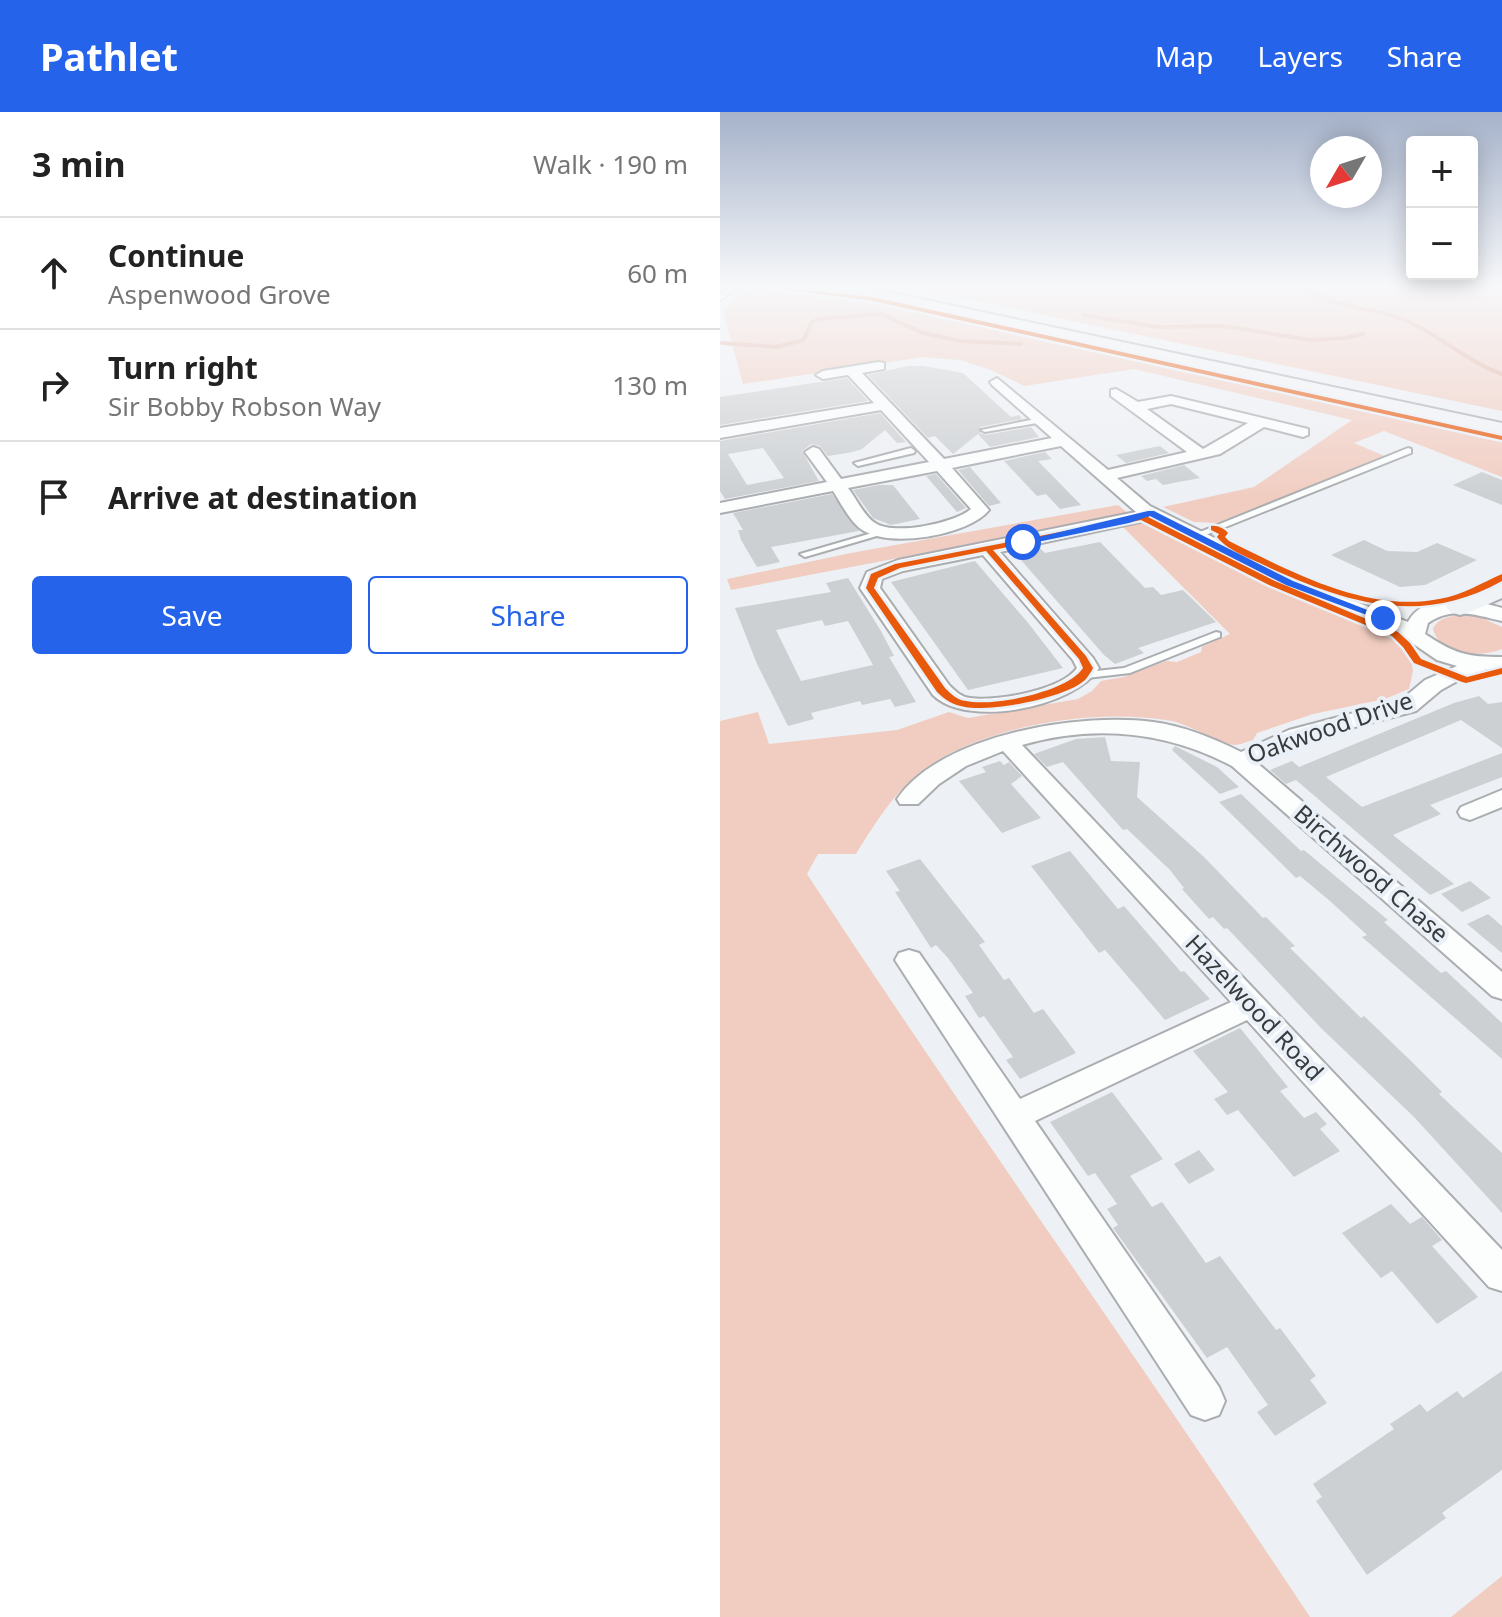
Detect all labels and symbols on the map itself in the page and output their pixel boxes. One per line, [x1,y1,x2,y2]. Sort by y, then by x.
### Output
north arrow [1310,136,1382,208]
route start [1005,524,1041,560]
route end [1365,600,1401,636]
street label: Oakwood Drive [1242,683,1417,770]
street label: Birchwood Chase [1288,796,1456,949]
street label: Hazelwood Road [1179,927,1332,1087]

